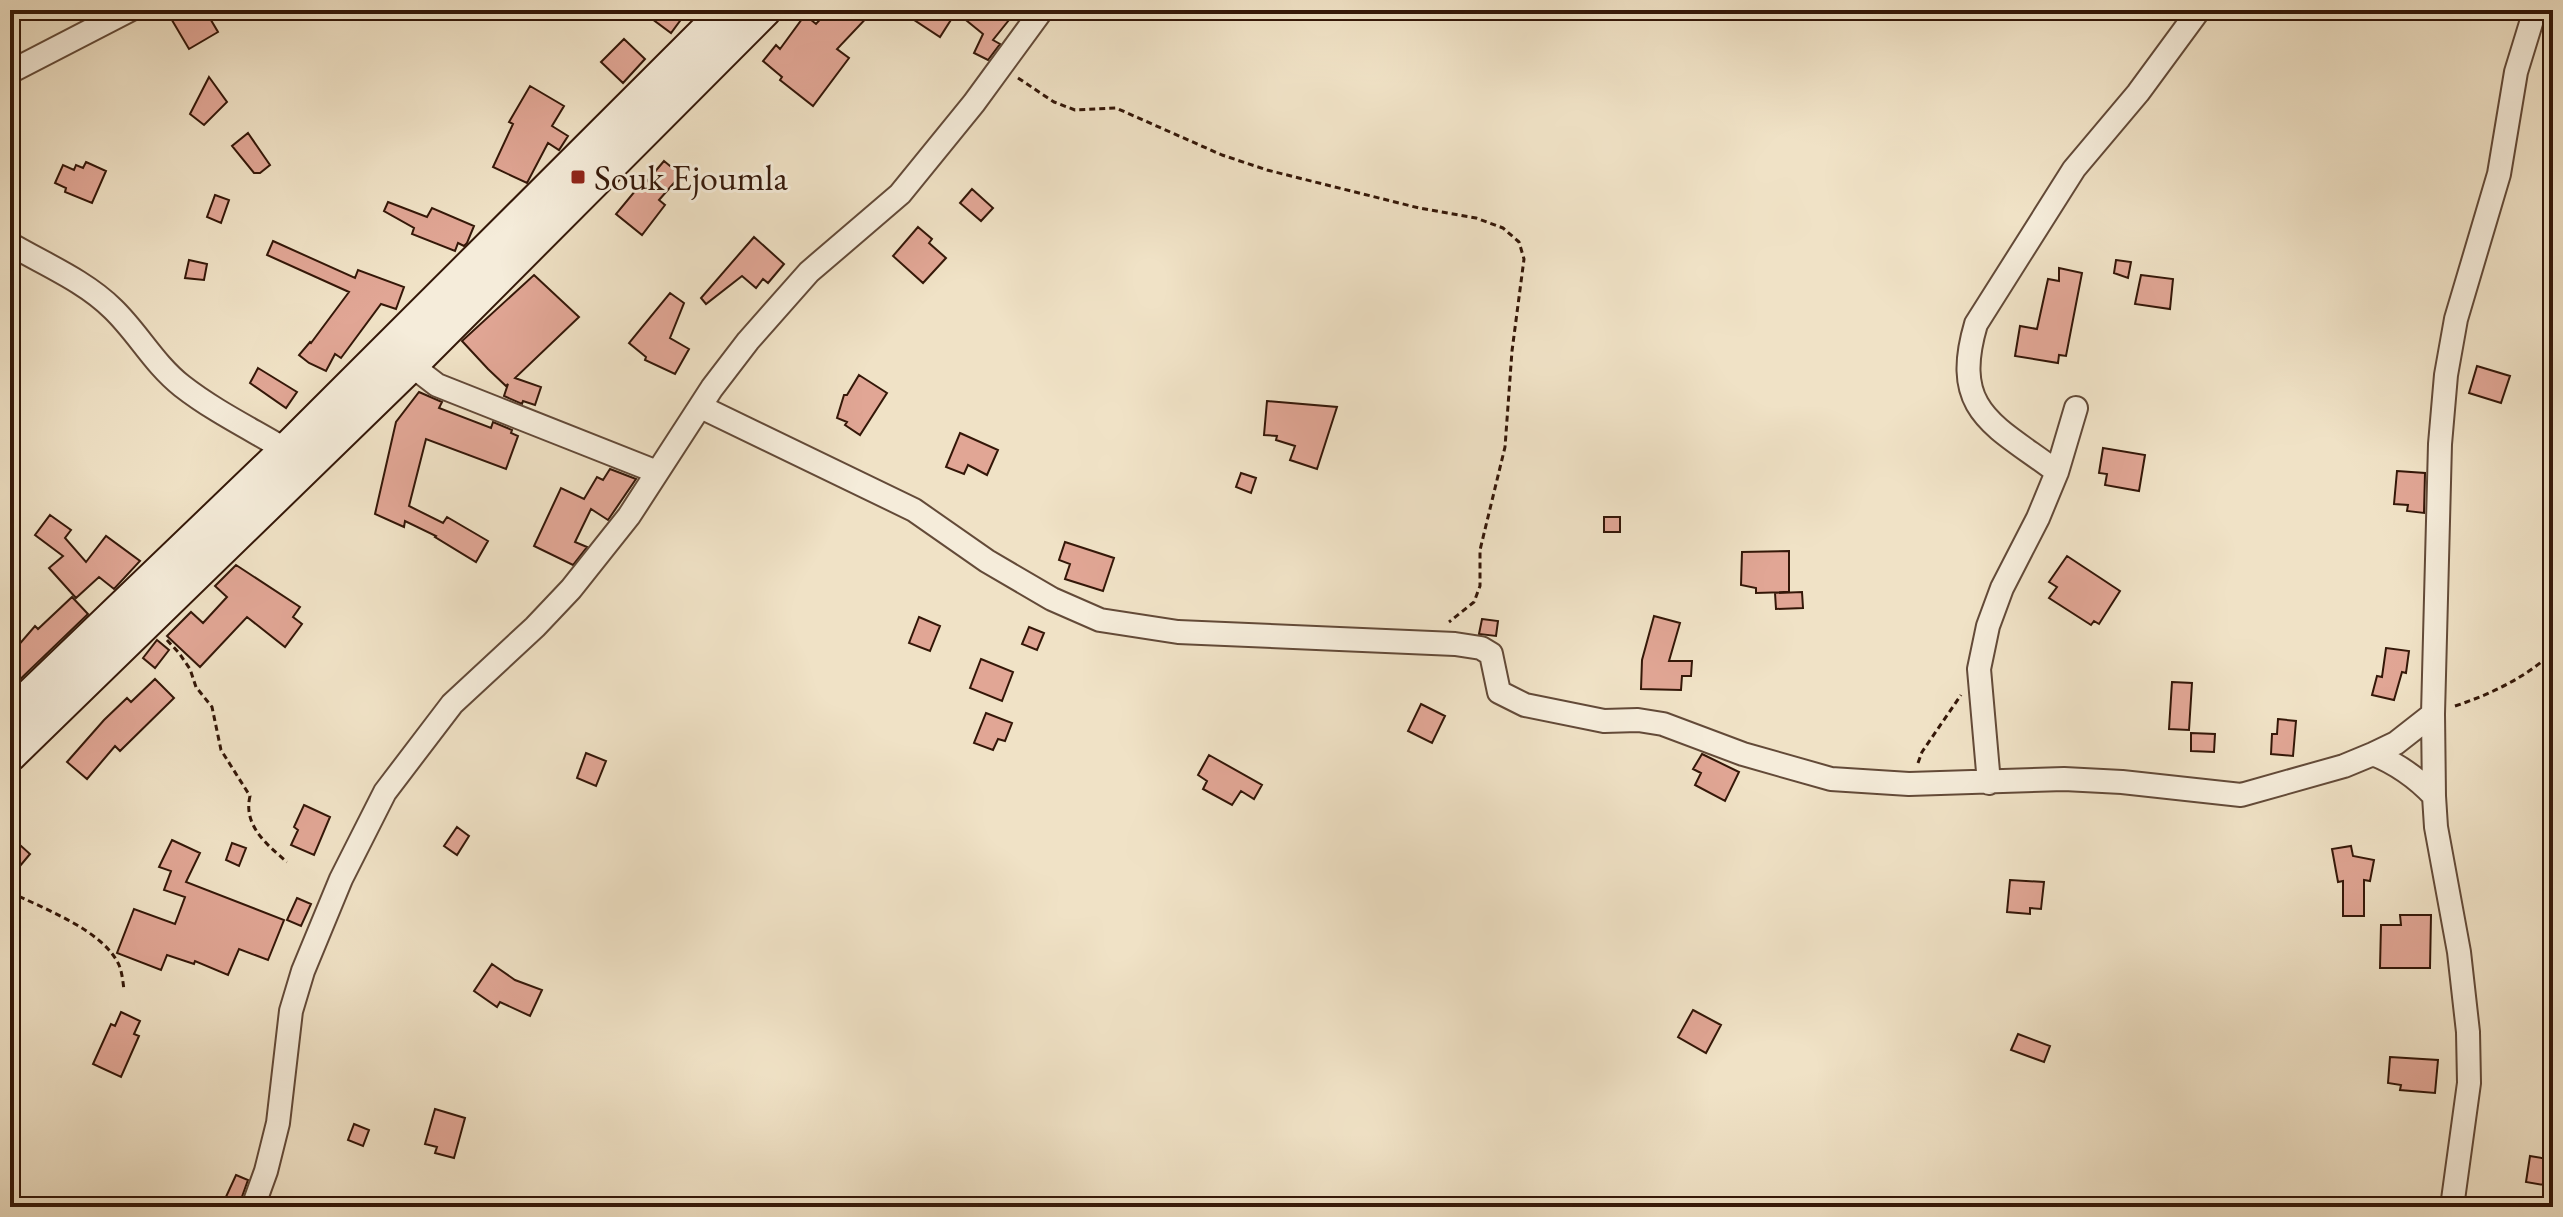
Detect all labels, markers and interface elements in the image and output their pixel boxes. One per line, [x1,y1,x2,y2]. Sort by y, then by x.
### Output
place label: Souk Ejoumla [594,154,788,201]
marker: Souk Ejoumla [569,168,587,186]

